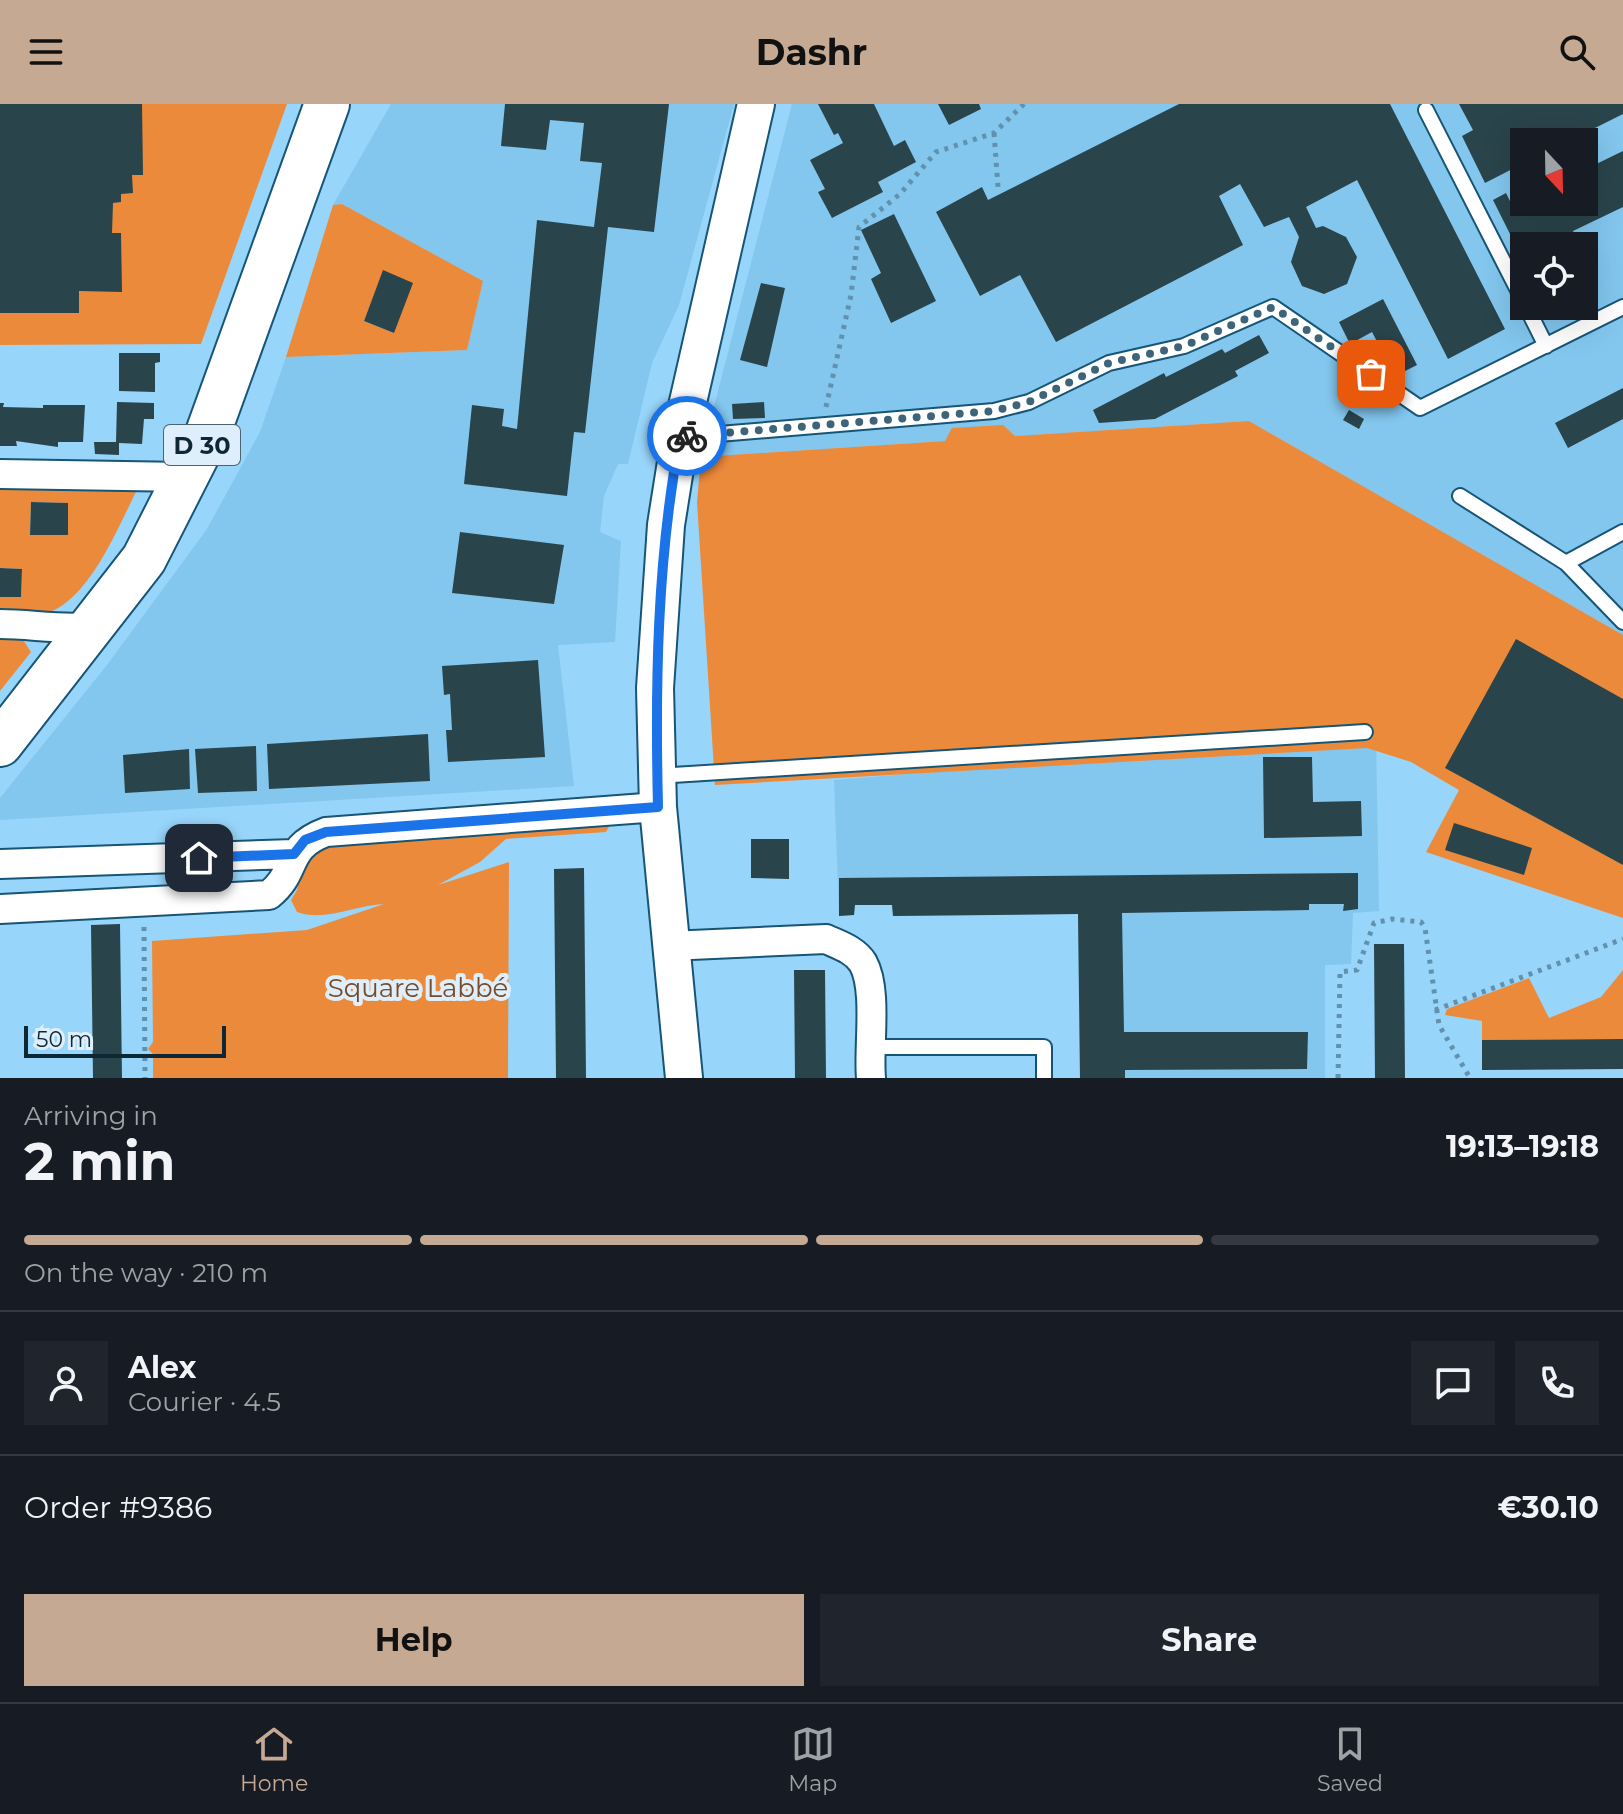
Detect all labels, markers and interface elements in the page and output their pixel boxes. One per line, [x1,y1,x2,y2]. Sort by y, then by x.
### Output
icon: menu [24,30,68,74]
text: Dashr [756,30,867,74]
icon: search [1555,30,1599,74]
north arrow [1510,128,1598,216]
map controls [1510,128,1598,320]
button: locate [1510,232,1598,320]
pin [1337,340,1405,408]
icon: bag [1349,352,1393,396]
courier [647,396,727,476]
icon: bike [665,414,709,458]
road number: D 30 [164,425,240,465]
pin [165,824,233,892]
icon: home [177,836,221,880]
park label: Square Labbé [328,972,508,1004]
scale bar [24,1022,226,1058]
text: 50 m [36,1026,92,1053]
text: Arriving in [24,1100,158,1132]
text: 19:13–19:18 [1446,1128,1599,1165]
text: 2 min [24,1130,176,1193]
text: On the way · 210 m [24,1257,268,1289]
button: person [24,1341,108,1425]
button: chat [1411,1341,1495,1425]
button: phone [1515,1341,1599,1425]
text: Alex [128,1349,196,1386]
text: Courier · 4.5 [128,1386,281,1418]
text: Order #9386 [24,1489,212,1526]
text: €30.10 [1497,1489,1599,1526]
button: Help [24,1594,804,1686]
button: Share [820,1594,1599,1686]
tab: Home [240,1722,308,1797]
tab: Map [788,1722,837,1797]
tab: Saved [1317,1722,1383,1797]

